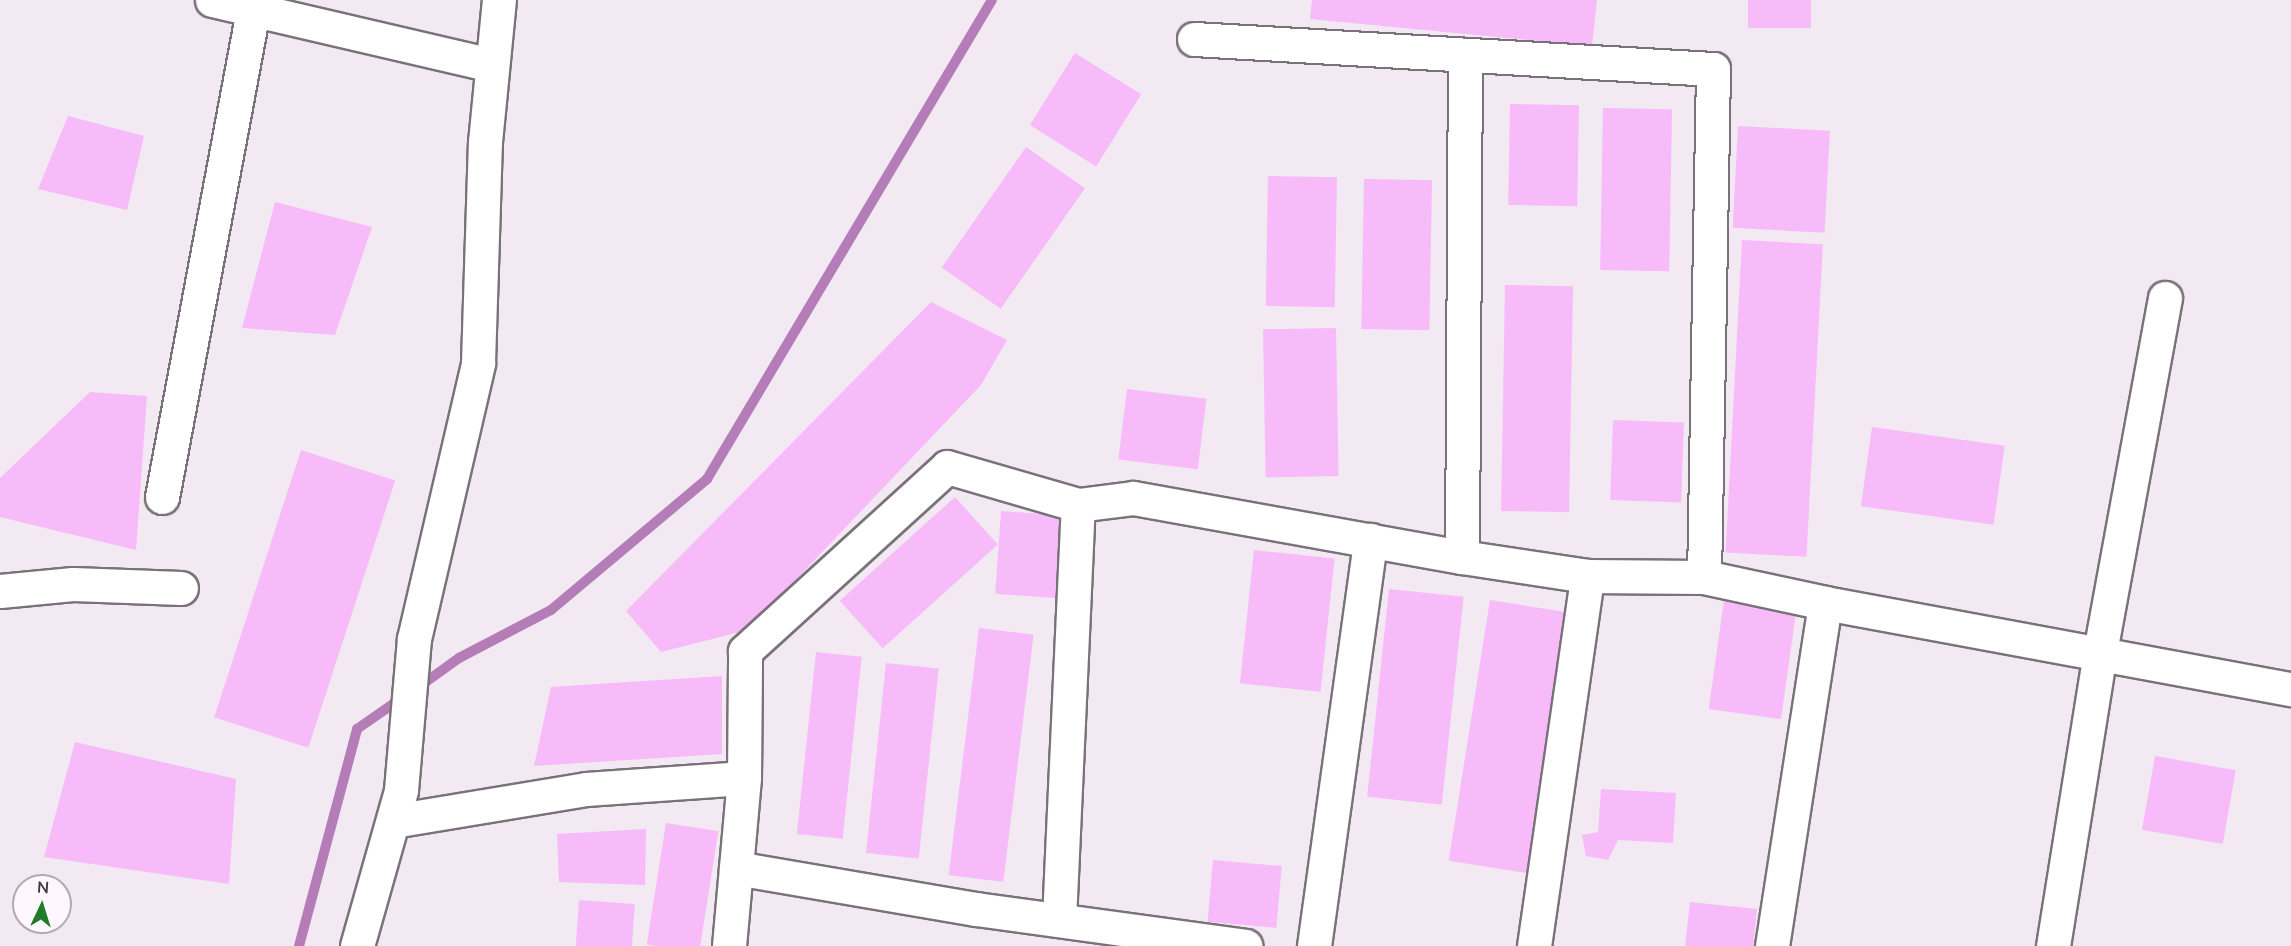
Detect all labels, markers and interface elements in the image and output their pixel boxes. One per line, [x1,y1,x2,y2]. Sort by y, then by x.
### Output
north arrow [12,874,72,934]
text: N [36,877,50,899]

